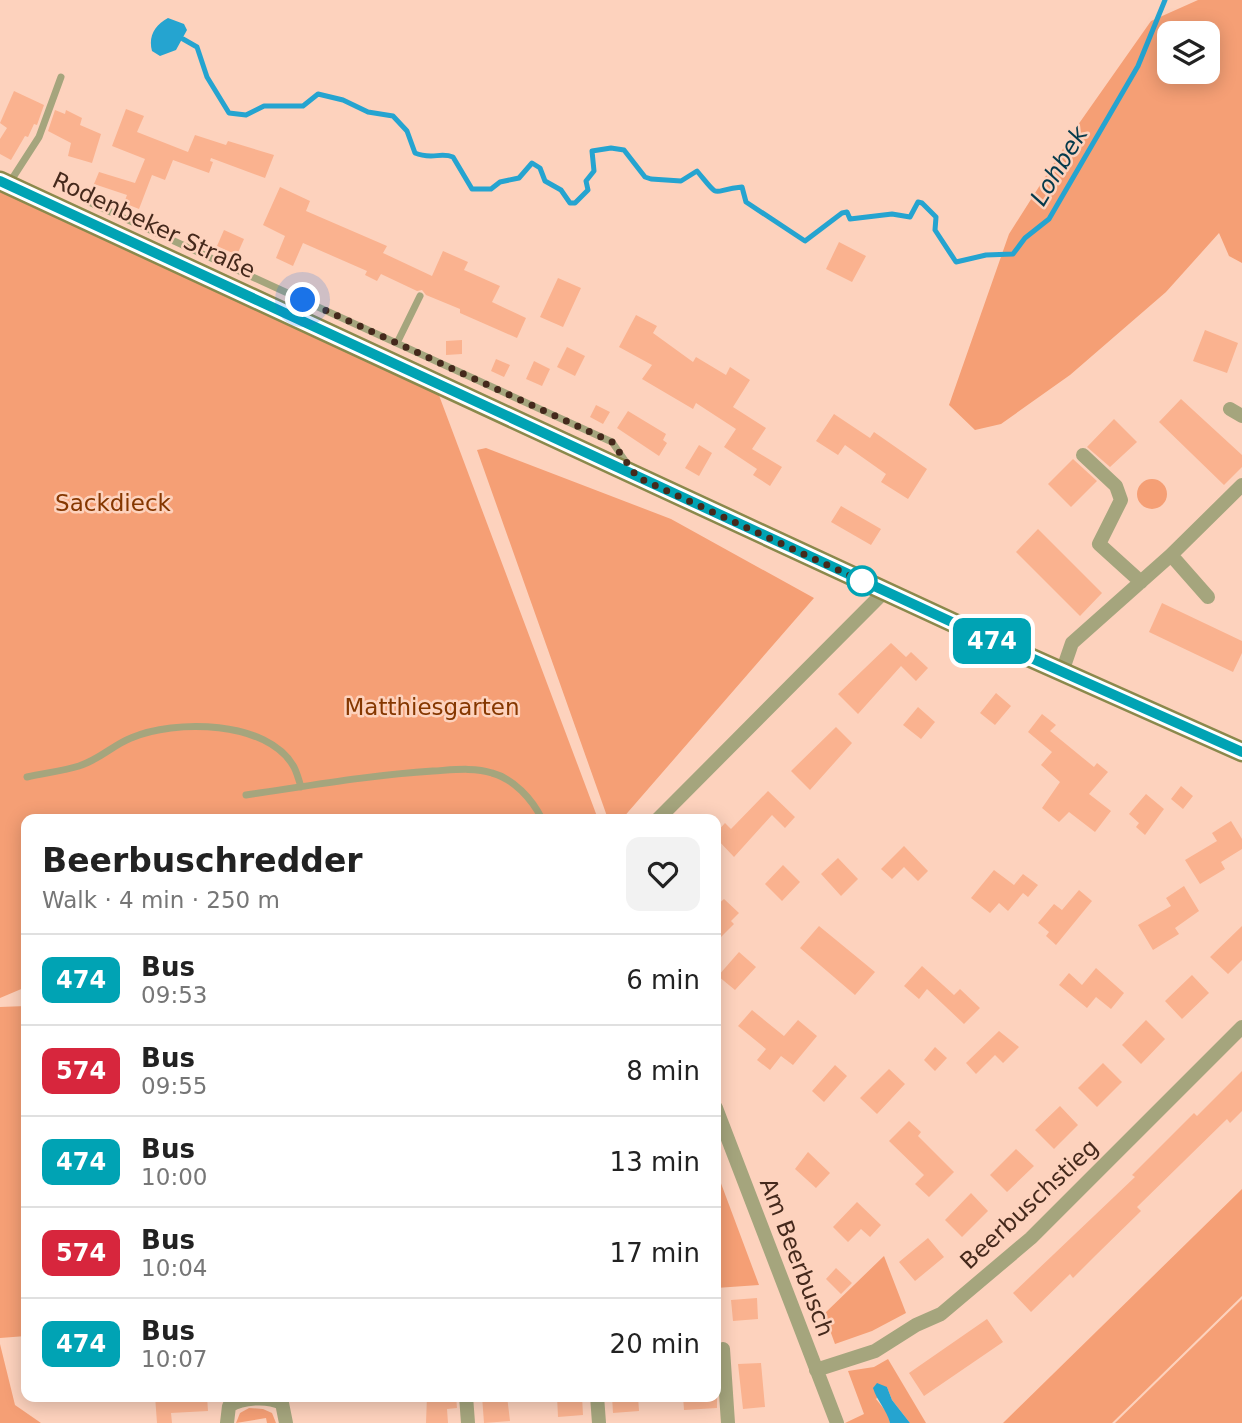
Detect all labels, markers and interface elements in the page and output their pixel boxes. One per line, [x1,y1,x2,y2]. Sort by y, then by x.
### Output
map controls [1157,21,1220,84]
button: layers [1157,21,1220,84]
water label: Lohbek [1025,120,1094,211]
street label: Rodenbeker Straße [49,167,259,283]
your location [285,282,320,317]
park label: Sackdieck [55,490,172,516]
unlabelled marker [847,566,877,596]
line badge: 474 [952,618,1032,664]
text: 474 [967,627,1017,655]
park label: Matthiesgarten [345,694,519,720]
button: heart [626,837,700,911]
text: Beerbuschredder [42,841,363,880]
text: Walk · 4 min · 250 m [42,887,280,913]
text: Bus [141,952,195,982]
text: 6 min [626,965,700,995]
text: 474 [56,966,106,994]
text: 09:53 [141,982,207,1008]
text: Bus [141,1043,195,1073]
text: 8 min [626,1056,700,1086]
text: 574 [56,1057,106,1085]
text: 09:55 [141,1073,207,1099]
text: Bus [141,1134,195,1164]
street label: Beerbuschstieg [955,1134,1103,1274]
text: 13 min [610,1147,700,1177]
text: 474 [56,1148,106,1176]
text: 10:00 [141,1164,207,1190]
street label: Am Beerbusch [755,1174,839,1340]
text: Bus [141,1225,195,1255]
text: 17 min [610,1238,700,1268]
text: 574 [56,1239,106,1267]
text: 10:04 [141,1255,207,1281]
text: Bus [141,1316,195,1346]
text: 20 min [610,1329,700,1359]
text: 474 [56,1330,106,1358]
text: 10:07 [141,1346,207,1372]

